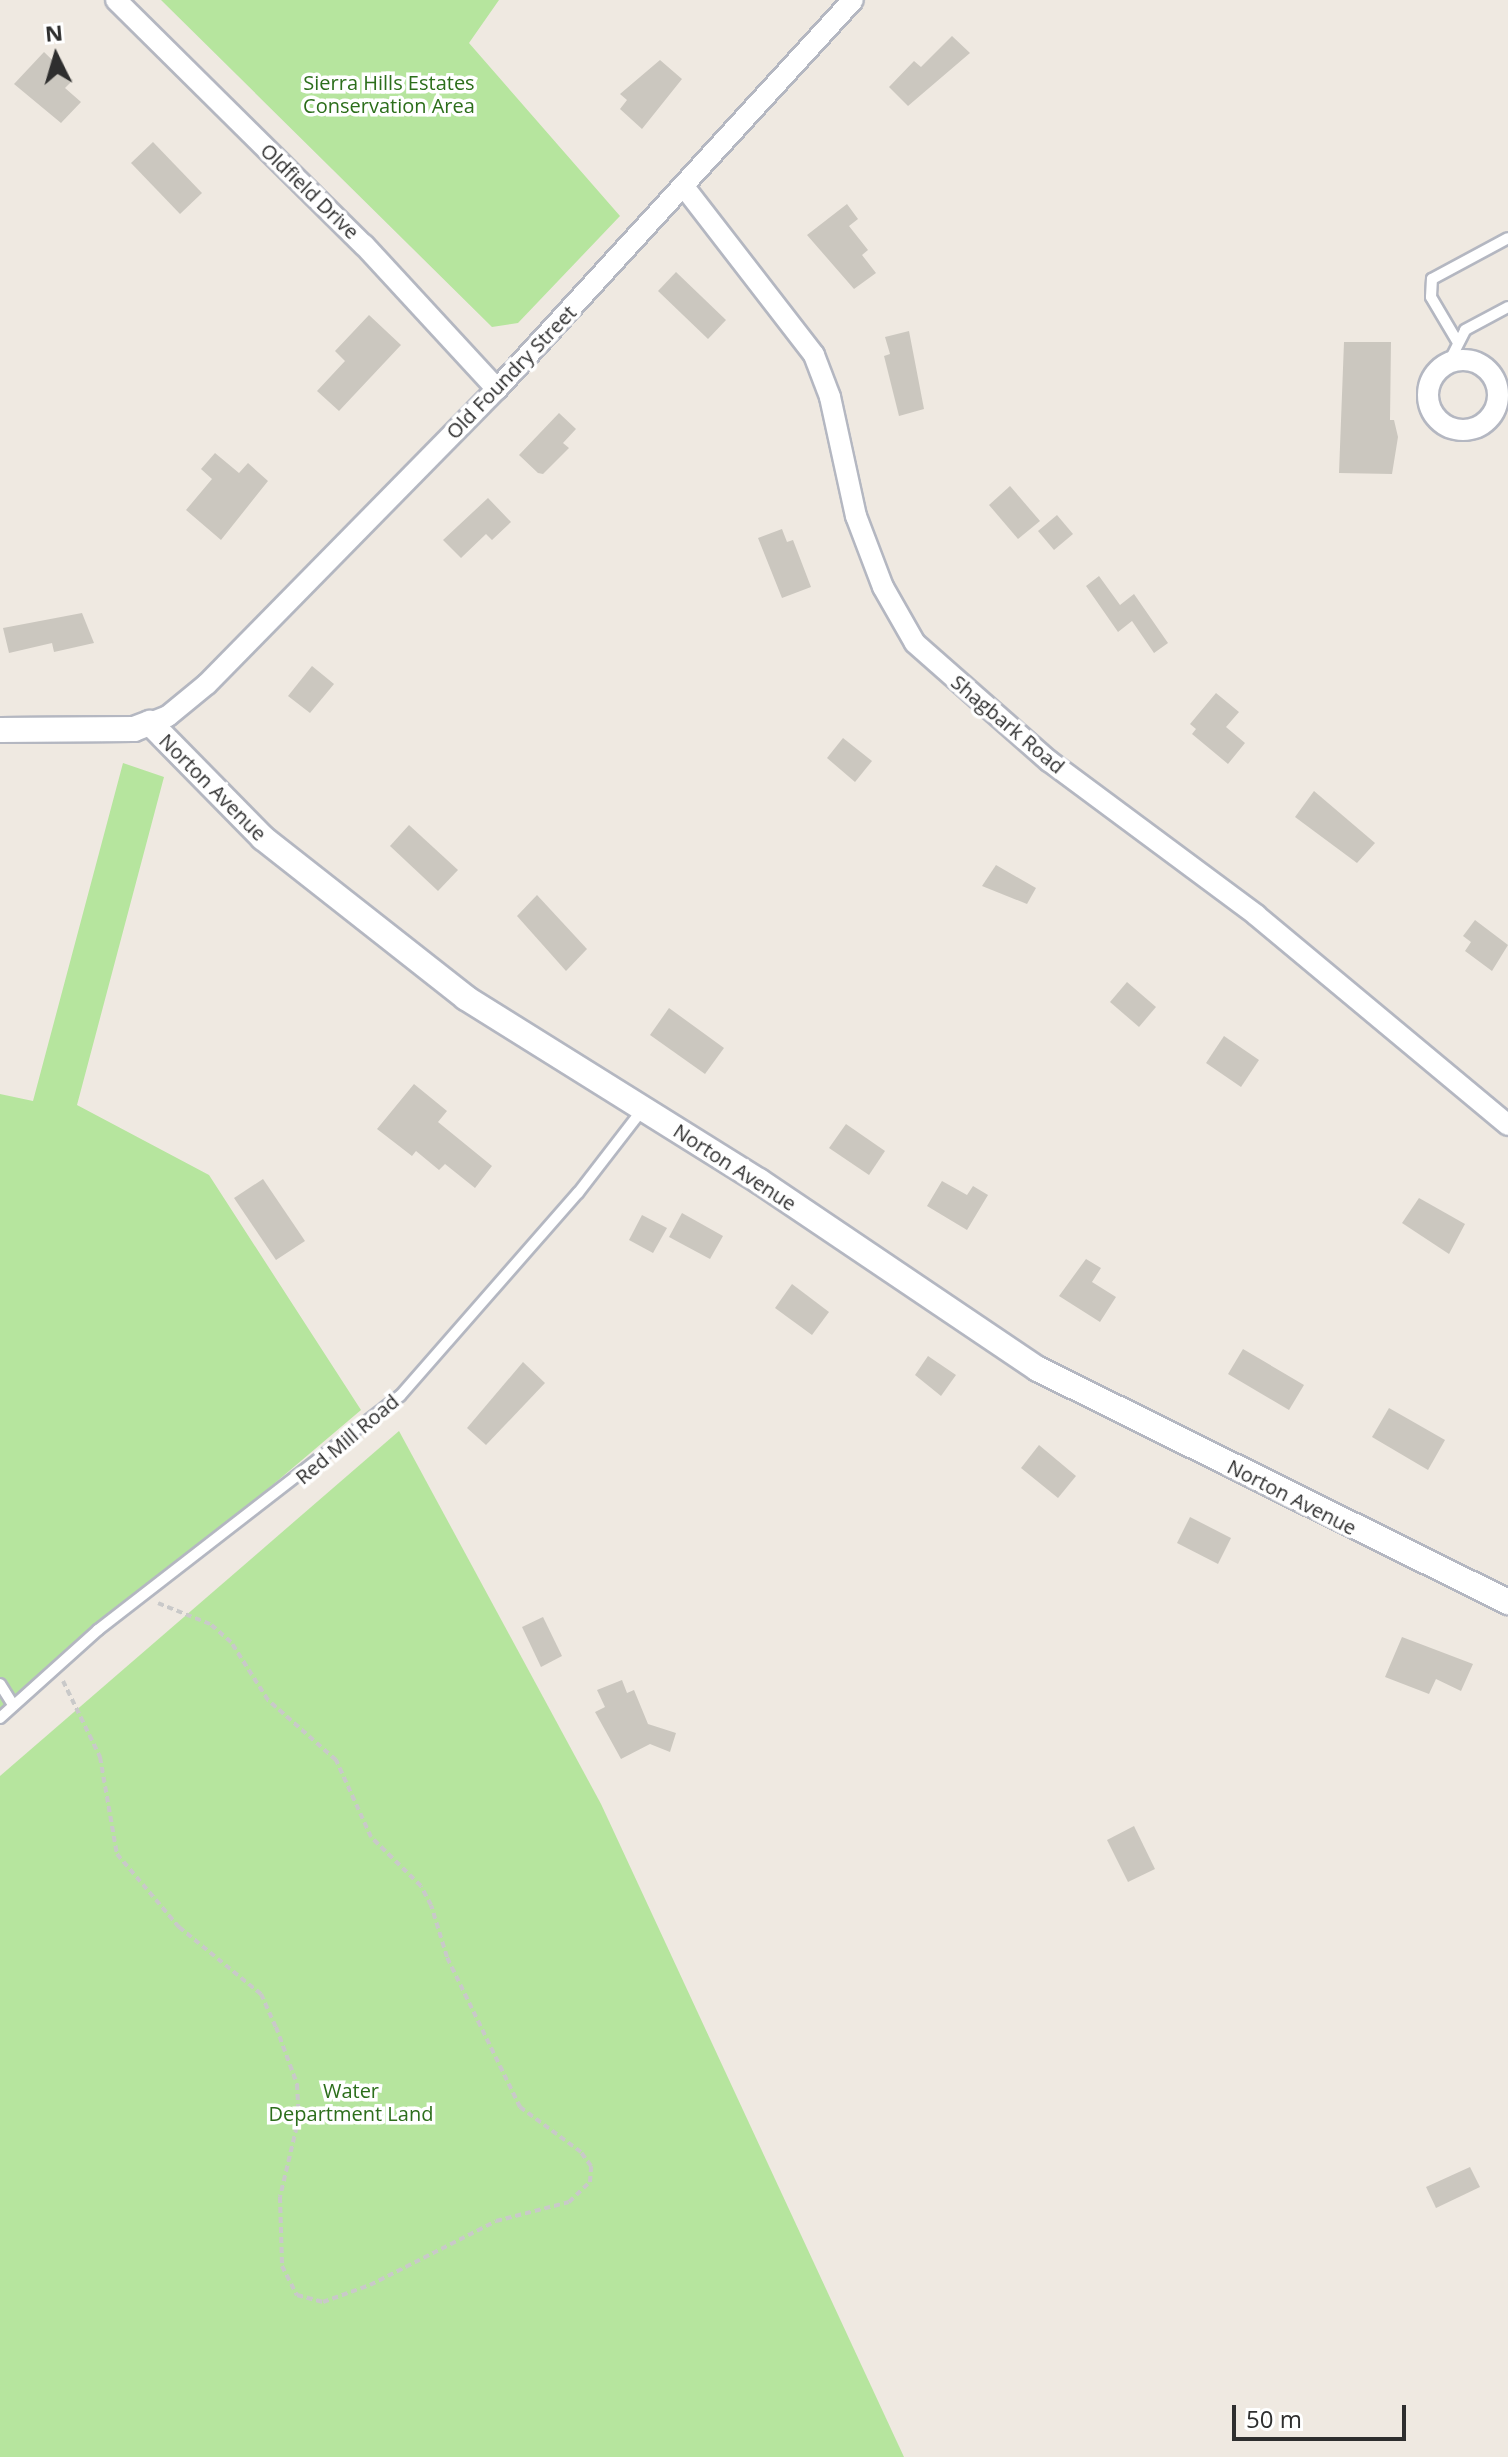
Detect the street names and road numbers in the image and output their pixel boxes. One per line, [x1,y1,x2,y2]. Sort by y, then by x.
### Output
street label: Oldfield Drive [256,138,364,244]
street label: Old Foundry Street [441,300,581,444]
street label: Shagbark Road [947,670,1069,778]
street label: Norton Avenue [154,728,272,846]
street label: Norton Avenue [669,1118,801,1216]
street label: Red Mill Road [291,1389,403,1489]
street label: Norton Avenue [1224,1454,1360,1540]

